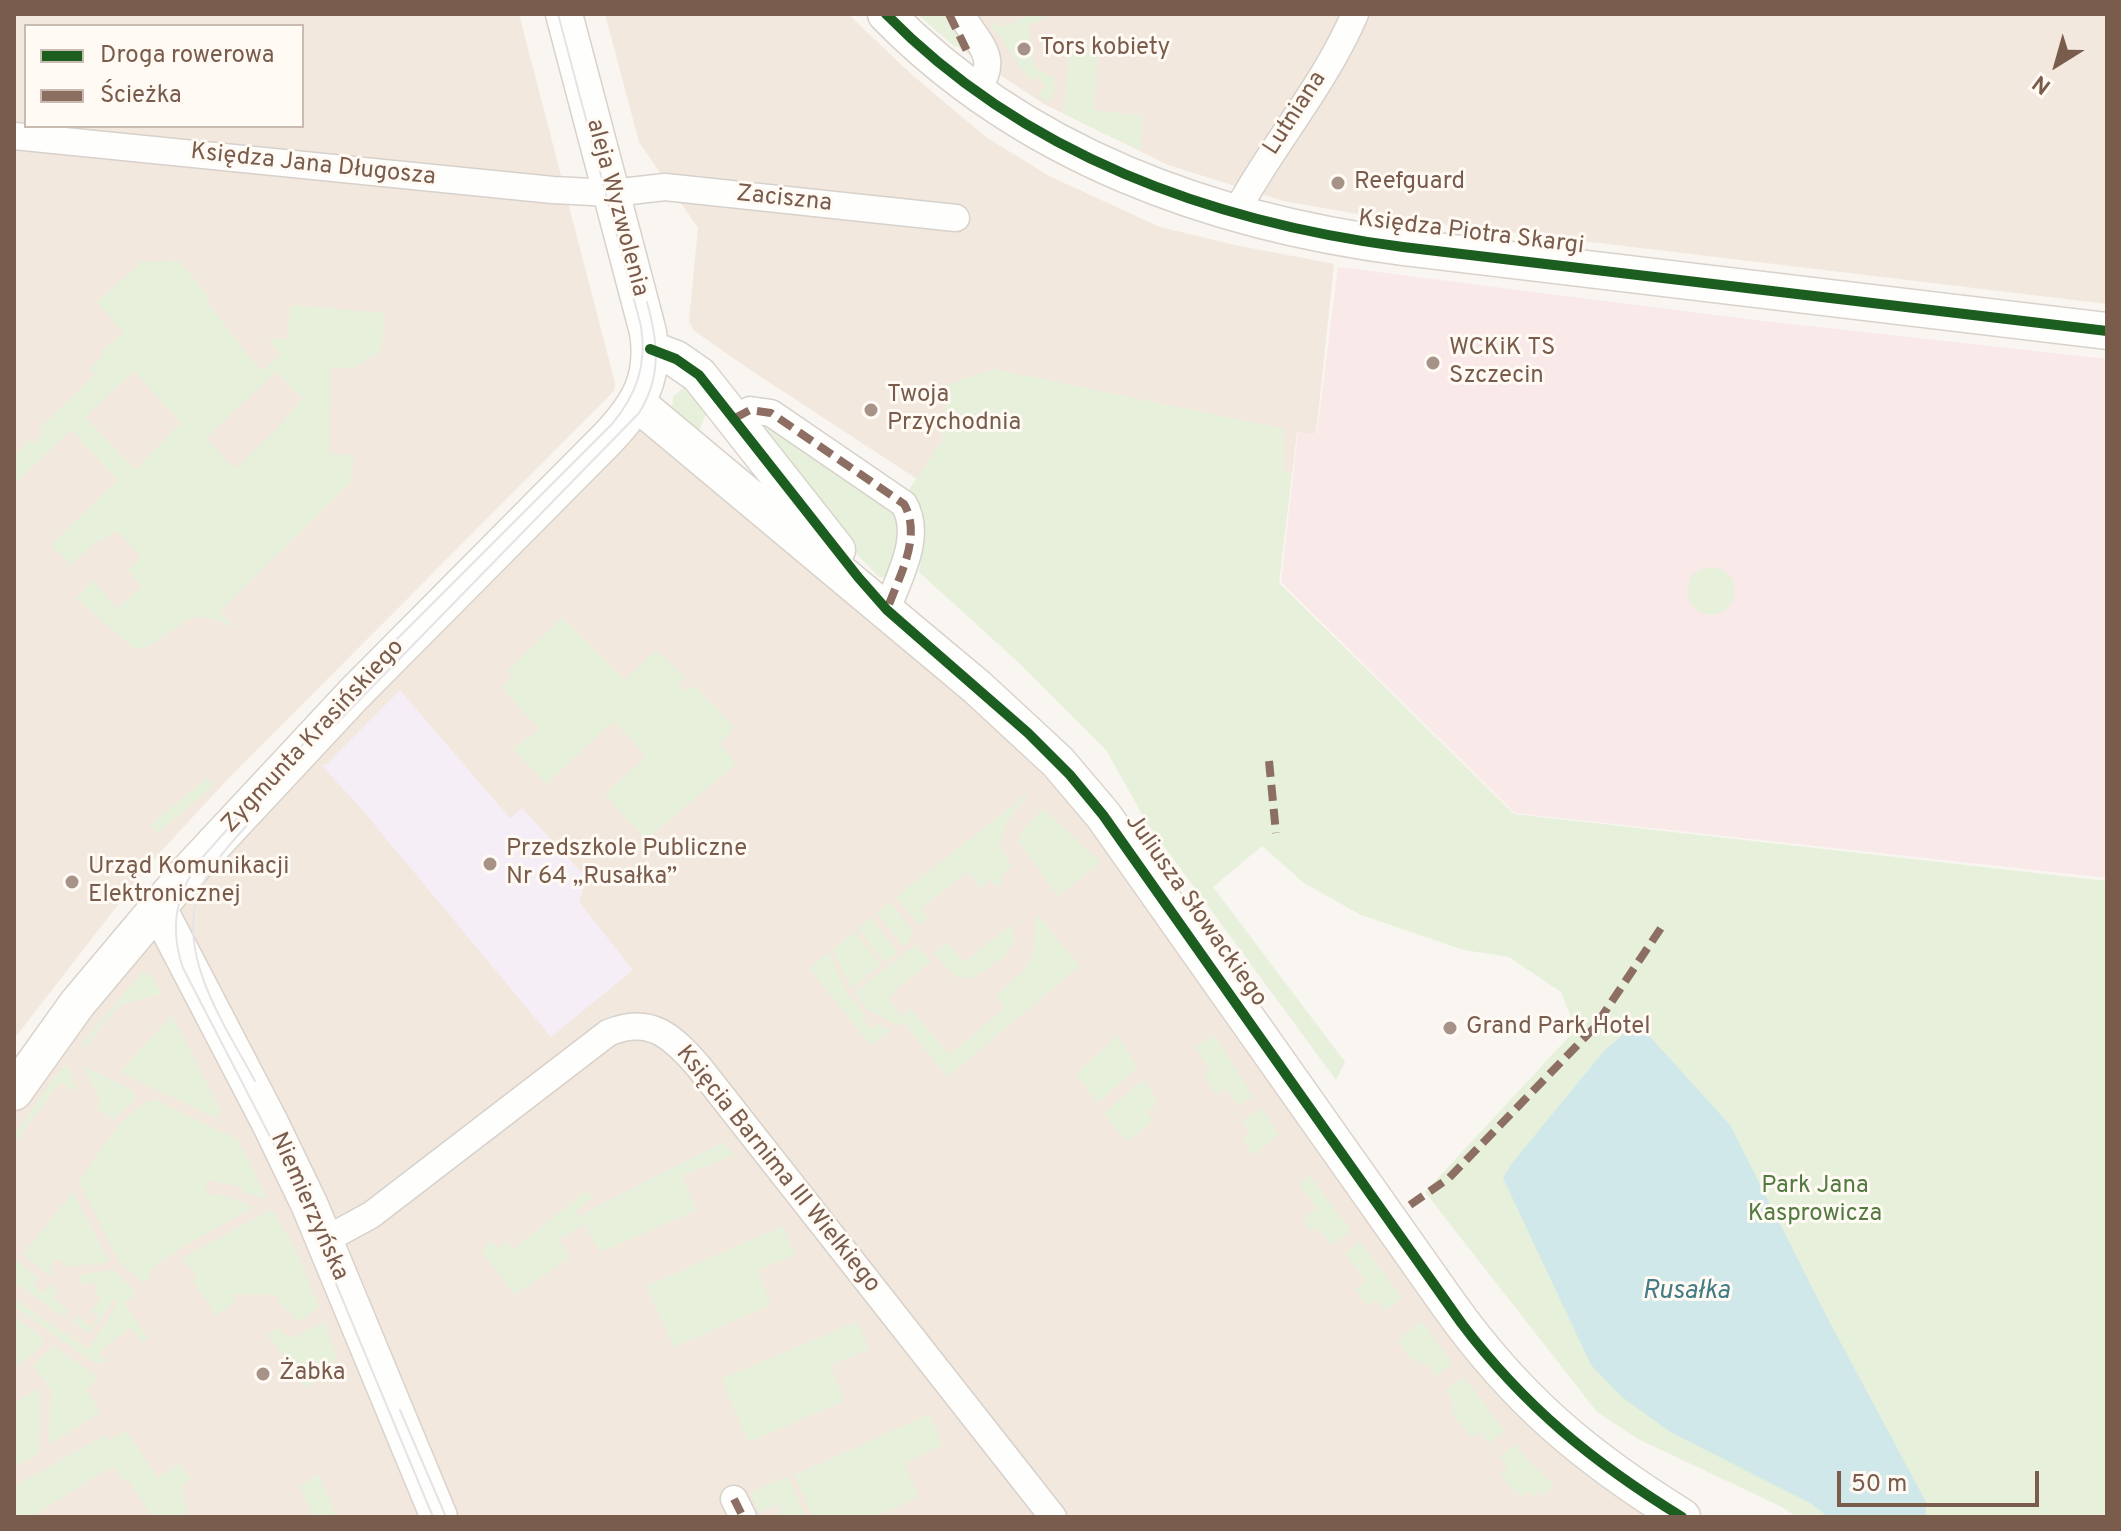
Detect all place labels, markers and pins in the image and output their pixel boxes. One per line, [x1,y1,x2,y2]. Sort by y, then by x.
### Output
place label: Tors kobiety [1040,35,1170,63]
marker: Tors kobiety [1015,40,1033,58]
place label: Reefguard [1354,169,1465,197]
marker: Reefguard [1329,174,1347,192]
place label: WCKiK TS Szczecin [1449,335,1555,391]
marker: WCKiK TS Szczecin [1424,354,1442,372]
place label: Twoja Przychodnia [887,382,1021,438]
marker: Twoja Przychodnia [862,401,880,419]
place label: Przedszkole Publiczne Nr 64 „Rusałka” [506,836,747,892]
place label: Urząd Komunikacji Elektronicznej [88,854,289,910]
marker: Przedszkole Publiczne Nr 64 „Rusałka” [481,855,499,873]
marker: Urząd Komunikacji Elektronicznej [63,873,81,891]
place label: Grand Park Hotel [1466,1014,1651,1042]
marker: Grand Park Hotel [1441,1019,1459,1037]
place label: Żabka [279,1360,345,1388]
marker: Żabka [254,1365,272,1383]

